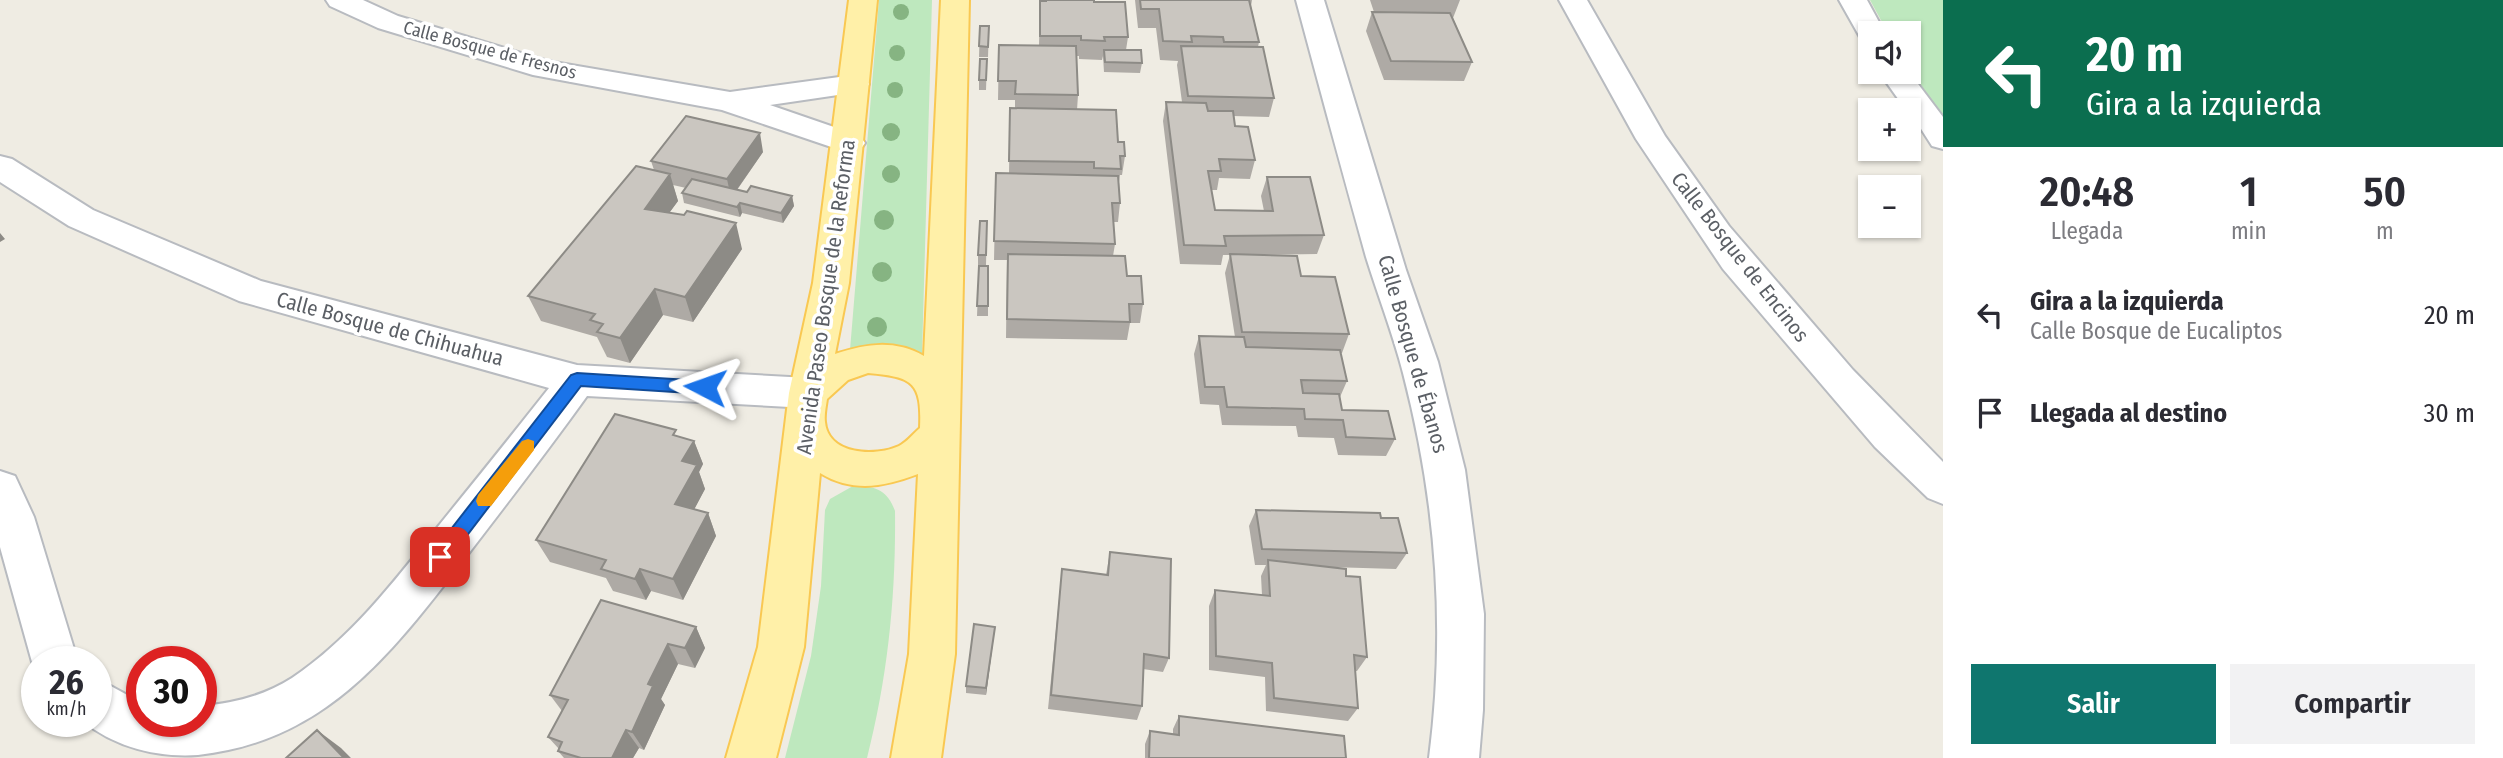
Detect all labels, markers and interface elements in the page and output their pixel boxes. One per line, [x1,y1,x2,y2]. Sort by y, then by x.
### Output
street label: Calle Bosque de Fresnos [401,16,579,84]
map controls [1858,21,1921,238]
button: sound [1858,21,1921,84]
text: 20 m [2086,25,2183,84]
icon: left [1971,28,2062,119]
text: Gira a la izquierda [2086,85,2322,123]
button: + [1858,98,1921,161]
street label: Avenida Paseo Bosque de la Reforma [791,138,861,456]
street label: Calle Bosque de Encinos [1666,167,1814,347]
text: 20:48 [2040,167,2134,217]
text: 1 [2240,167,2257,217]
text: 50 [2363,167,2406,217]
button: − [1858,175,1921,238]
text: Llegada [2051,217,2123,245]
text: min [2231,217,2267,245]
text: m [2376,217,2394,245]
street label: Calle Bosque de Ébanos [1372,252,1454,456]
street label: Calle Bosque de Chihuahua [274,286,506,372]
text: Gira a la izquierda [2030,286,2224,317]
icon: left [1971,296,2009,334]
text: 20 m [2424,300,2475,331]
text: Calle Bosque de Eucaliptos [2030,317,2282,345]
position arrow [668,350,742,424]
icon: arrive [1971,394,2009,432]
text: Llegada al destino [2030,398,2227,429]
text: 30 m [2424,398,2475,429]
pin [410,527,470,587]
icon: arrive [421,538,459,576]
speed limit sign: 30 [126,646,217,737]
text: 26 [49,661,84,703]
button: Salir [1971,664,2216,744]
button: Compartir [2230,664,2475,744]
text: km/h [46,698,87,720]

